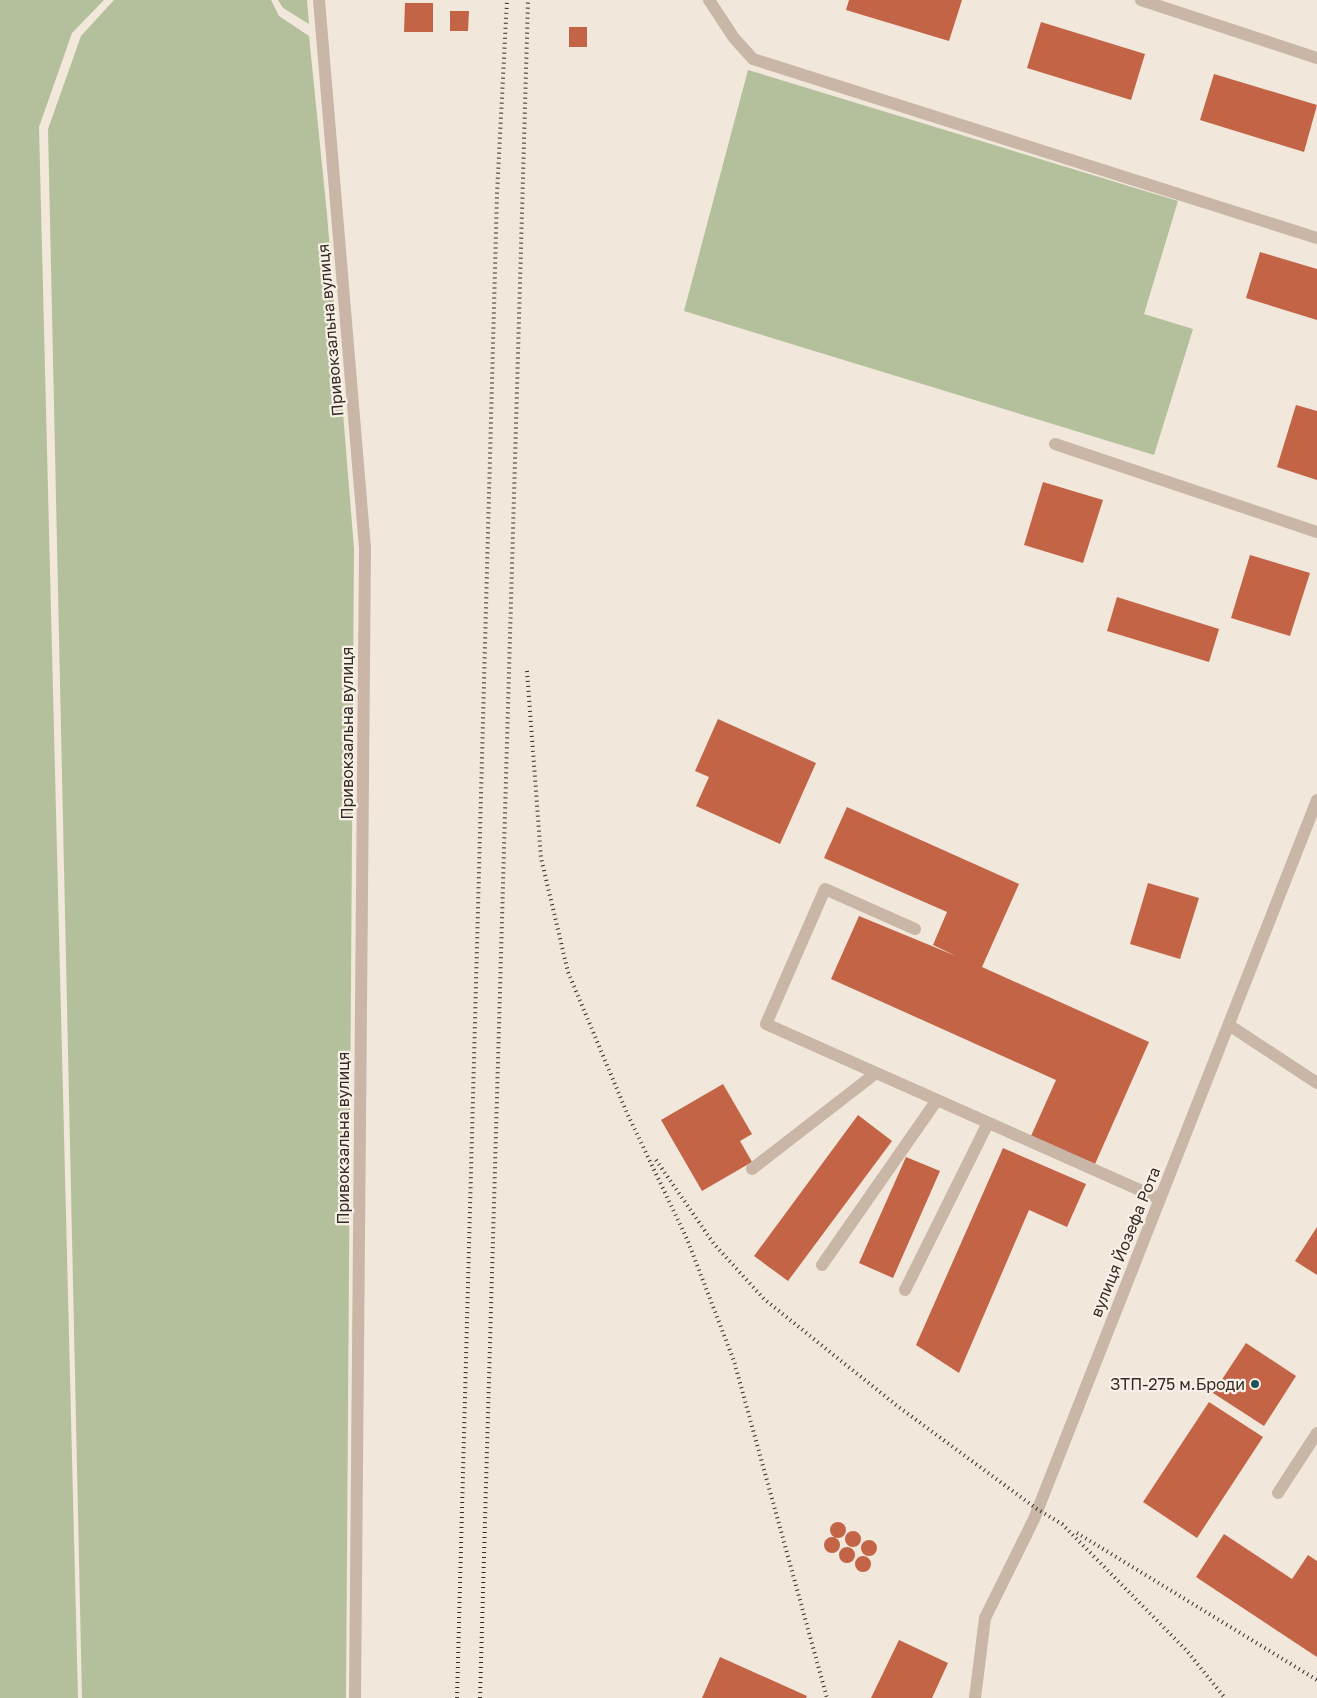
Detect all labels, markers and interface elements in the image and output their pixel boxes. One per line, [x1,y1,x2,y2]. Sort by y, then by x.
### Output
street label: Привокзальна вулиця [313,243,347,417]
street label: Привокзальна вулиця [337,647,357,819]
street label: Привокзальна вулиця [333,1052,353,1224]
street label: вулиця Йозефа Рота [1086,1164,1164,1320]
place label: ЗТП-275 м.Броди [1110,1374,1245,1394]
marker: ЗТП-275 м.Броди [1249,1378,1261,1390]

